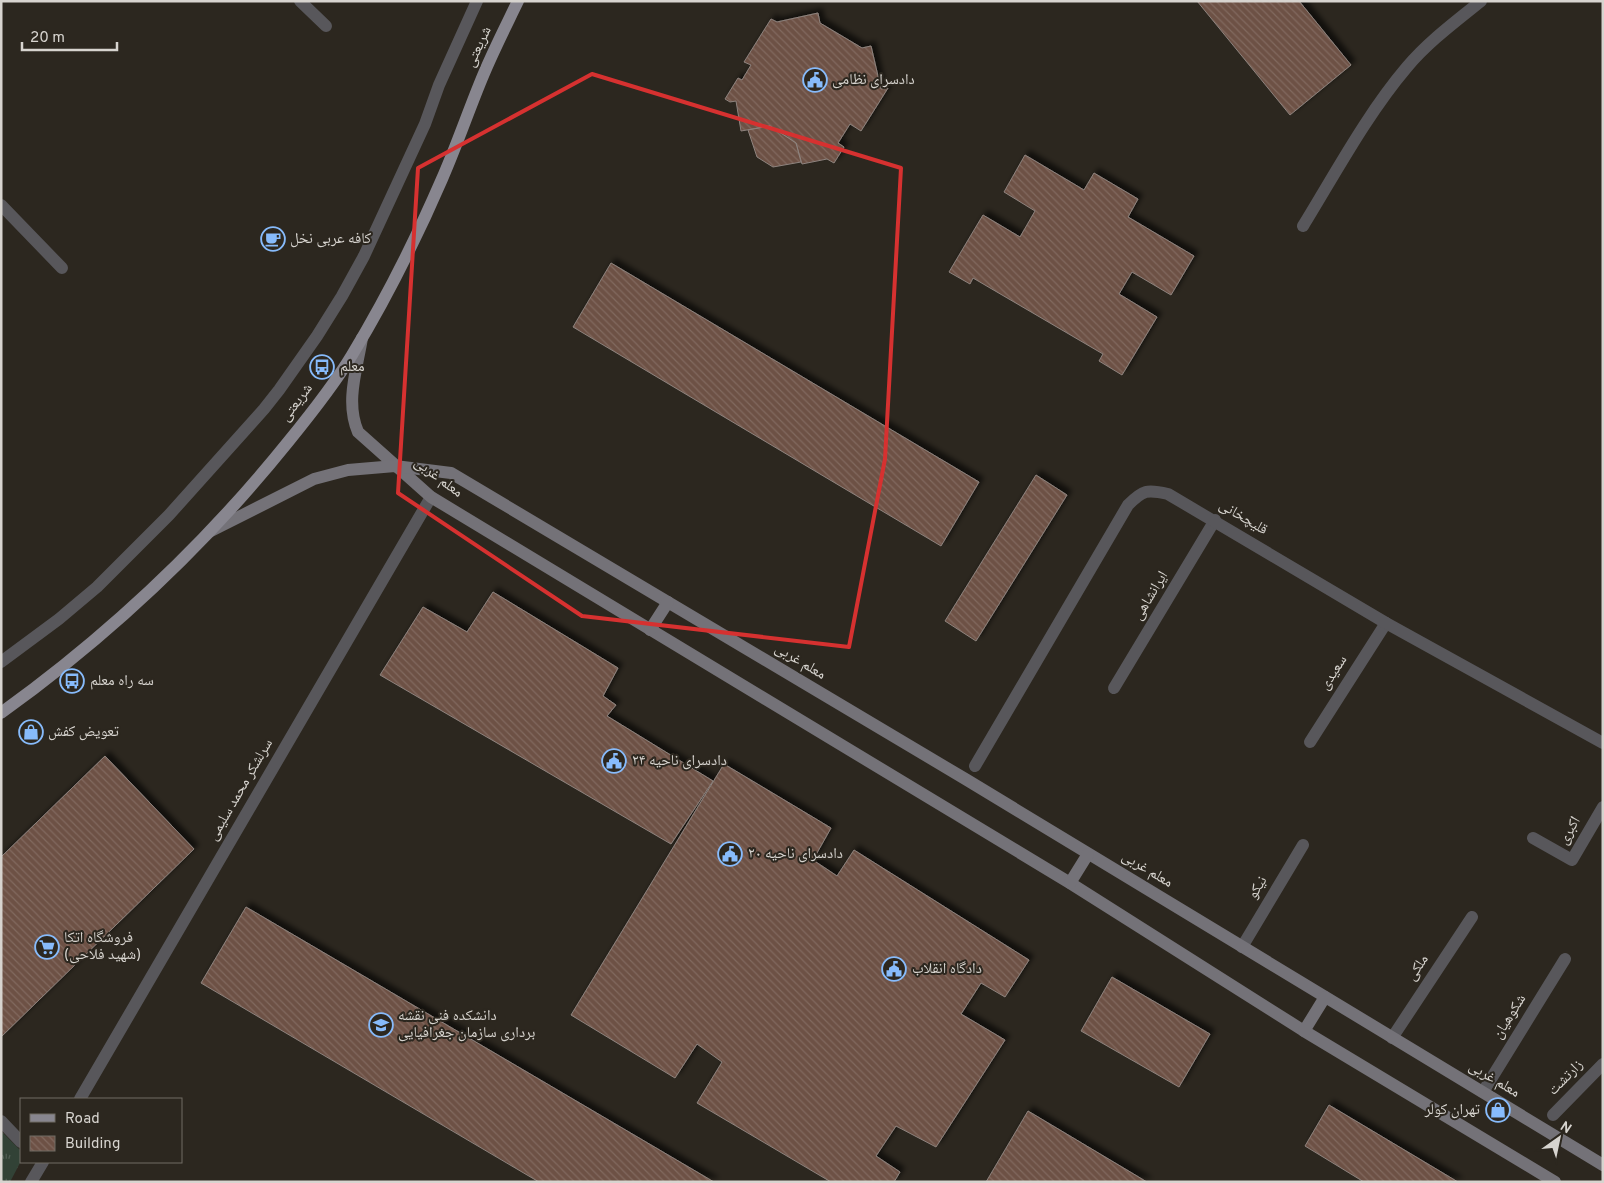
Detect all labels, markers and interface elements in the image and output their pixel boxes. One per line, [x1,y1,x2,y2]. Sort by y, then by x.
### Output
scale bar [22,20,118,52]
street label: شریعتی [461,23,497,71]
text: 20 m [30,29,65,48]
public building icon: دادسرای نظامی [802,67,828,93]
place label: دادسرای نظامی [832,71,915,90]
cafe icon: کافه عربی نخل [260,226,286,252]
place label: کافه عربی نخل [290,230,371,249]
bus stop icon: معلم [309,354,335,380]
place label: معلم [340,358,365,377]
street label: شریعتی [276,380,318,426]
street label: معلم غربی [410,453,466,503]
street label: قلیچخانی [1215,496,1271,540]
street label: ایرانشاهی [1129,568,1173,624]
street label: معلم غربی [771,639,829,685]
street label: سعیدی [1316,652,1352,694]
bus stop icon: سه راه معلم [59,668,85,694]
place label: سه راه معلم [90,672,154,691]
shop icon: تعویض کفش [18,719,44,745]
place label: تعویض کفش [48,723,119,742]
street label: سرلشکر محمد سلیمی [204,736,278,844]
public building icon: دادسرای ناحیه ۲۴ [601,748,627,774]
place label: دادسرای ناحیه ۲۴ [632,752,727,771]
street label: اکبری [1554,813,1586,849]
public building icon: دادسرای ناحیه ۲۰ [717,841,743,867]
place label: دادسرای ناحیه ۲۰ [748,845,843,864]
street label: معلم غربی [1118,847,1176,893]
street label: نیکو [1244,873,1272,903]
place label: فروشگاه اتکا (شهید فلاحی) [64,929,141,965]
supermarket icon: فروشگاه اتکا (شهید فلاحی) [34,934,60,960]
street label: ملکی [1402,951,1434,985]
public building icon: دادگاه انقلاب [881,956,907,982]
place label: دادگاه انقلاب [912,960,982,979]
street label: شکوهیان [1489,991,1531,1043]
place label: دانشکده فنی نقشه برداری سازمان جغرافیایی [398,1007,535,1043]
school or university icon: دانشکده فنی نقشه برداری سازمان جغرافیایی [368,1012,394,1038]
street label: زارتشت [1544,1056,1588,1100]
street label: معلم غربی [1465,1057,1523,1103]
shop icon: تهران کولر [1485,1097,1511,1123]
legend [20,1098,182,1163]
place label: تهران کولر [1424,1101,1481,1120]
text: Road [65,1110,100,1129]
north arrow [1534,1113,1584,1163]
text: N [1556,1118,1574,1138]
text: Building [65,1135,120,1154]

